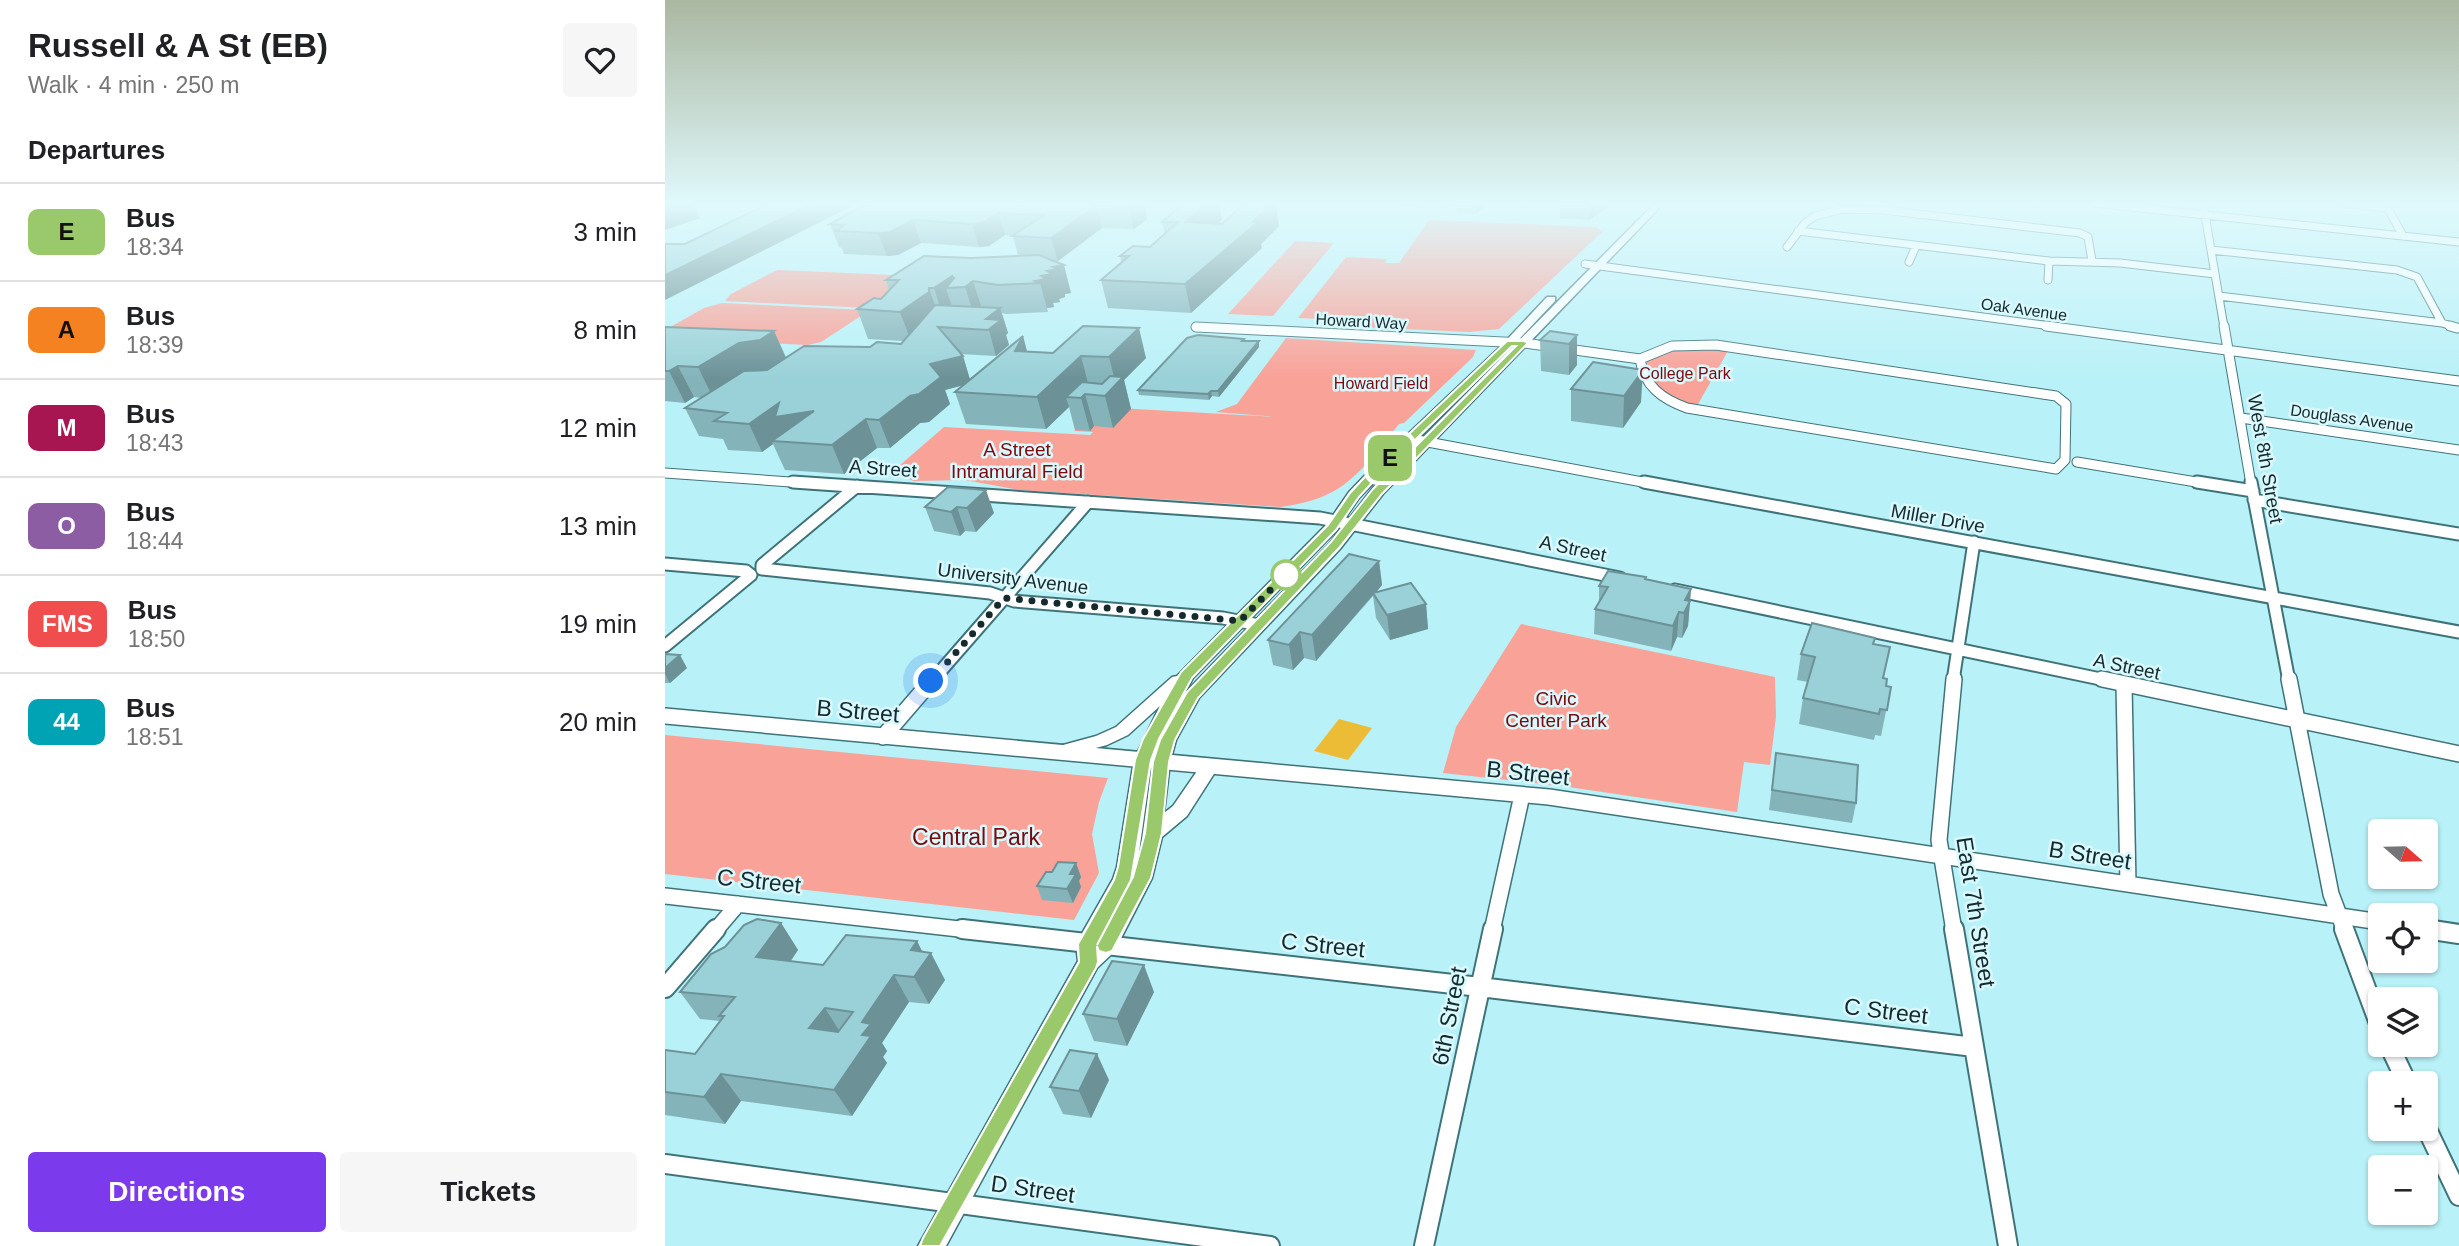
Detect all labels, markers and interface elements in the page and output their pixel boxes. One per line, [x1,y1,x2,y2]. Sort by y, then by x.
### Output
button: heart [563,23,637,97]
text: Russell & A St (EB) [28,27,328,64]
text: Walk · 4 min · 250 m [28,72,239,98]
text: Departures [28,135,165,165]
text: Bus [126,203,175,233]
text: 3 min [573,217,637,247]
text: E [58,218,75,245]
text: 18:34 [126,234,184,260]
street label: Oak Avenue [1980,295,2068,324]
text: Bus [126,301,175,331]
street label: Howard Way [1315,311,1407,332]
text: 8 min [573,315,637,345]
text: A [58,316,75,343]
text: 18:39 [126,332,184,358]
park label: College Park [1639,365,1732,382]
park label: Howard Field [1334,375,1428,392]
street label: West 8th Street [2244,393,2287,526]
text: Bus [126,399,175,429]
street label: Douglass Avenue [2289,401,2415,436]
text: 12 min [559,413,637,443]
text: M [57,414,77,441]
text: 18:43 [126,430,184,456]
line badge: E [1367,435,1413,481]
park label: A Street Intramural Field [951,439,1083,482]
text: E [1382,444,1398,471]
street label: A Street [849,456,918,481]
text: Bus [126,497,175,527]
street label: Miller Drive [1889,500,1987,537]
text: 13 min [559,511,637,541]
text: O [57,512,76,539]
text: 18:44 [126,528,184,554]
street label: A Street [1538,531,1609,566]
street label: University Avenue [936,559,1090,598]
unlabelled marker [1271,560,1301,590]
text: Bus [128,595,177,625]
text: 19 min [559,609,637,639]
text: FMS [42,610,93,637]
text: 18:50 [128,626,185,652]
street label: A Street [2092,649,2163,684]
your location [913,663,948,698]
park label: Civic Center Park [1505,688,1607,731]
text: Bus [126,693,175,723]
street label: B Street [815,694,901,728]
text: 20 min [559,707,637,737]
text: 44 [53,708,80,735]
text: 18:51 [126,724,184,750]
street label: B Street [1485,756,1571,790]
north arrow [2368,819,2438,889]
map controls [2368,819,2438,1225]
park label: Central Park [912,824,1040,850]
street label: East 7th Street [1951,835,2001,990]
street label: B Street [2047,836,2134,874]
street label: C Street [716,864,803,898]
button: locate [2368,903,2438,973]
street label: C Street [1280,928,1367,962]
street label: 6th Street [1427,964,1471,1067]
button: layers [2368,987,2438,1057]
street label: C Street [1843,993,1930,1029]
button: + [2368,1071,2438,1141]
button: Directions [28,1152,326,1232]
button: Tickets [340,1152,637,1232]
button: − [2368,1155,2438,1225]
street label: D Street [989,1170,1077,1208]

